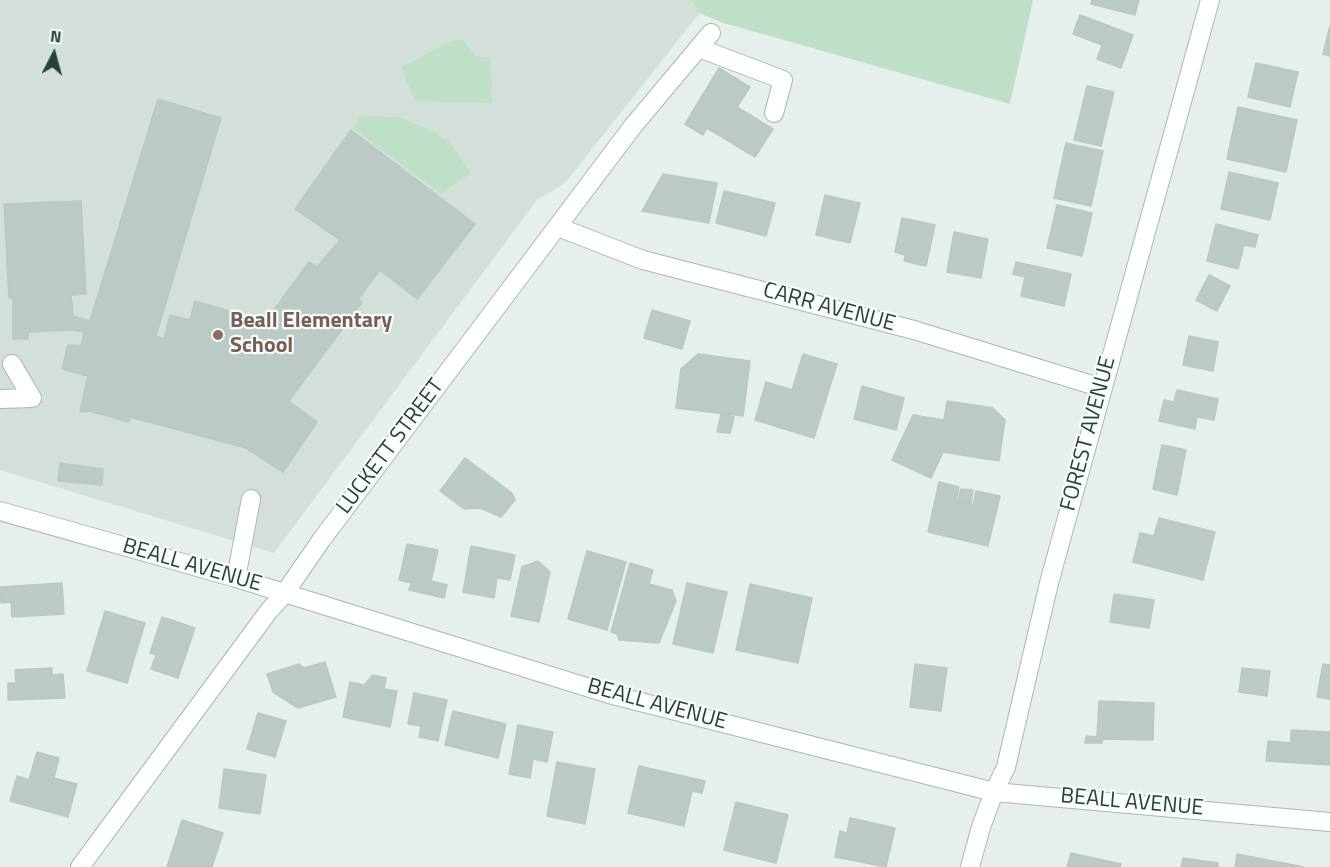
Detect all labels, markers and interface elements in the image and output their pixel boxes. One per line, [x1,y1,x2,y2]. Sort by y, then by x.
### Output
north arrow [24,24,84,84]
text: N [49,24,63,49]
street label: CARR AVENUE [760,278,898,338]
place label: Beall Elementary School [230,309,392,360]
marker: Beall Elementary School [211,328,225,342]
street label: FOREST AVENUE [1056,354,1122,514]
street label: LUCKETT STREET [332,374,450,520]
street label: BEALL AVENUE [119,534,265,598]
street label: BEALL AVENUE [584,674,730,736]
street label: BEALL AVENUE [1059,784,1205,822]

